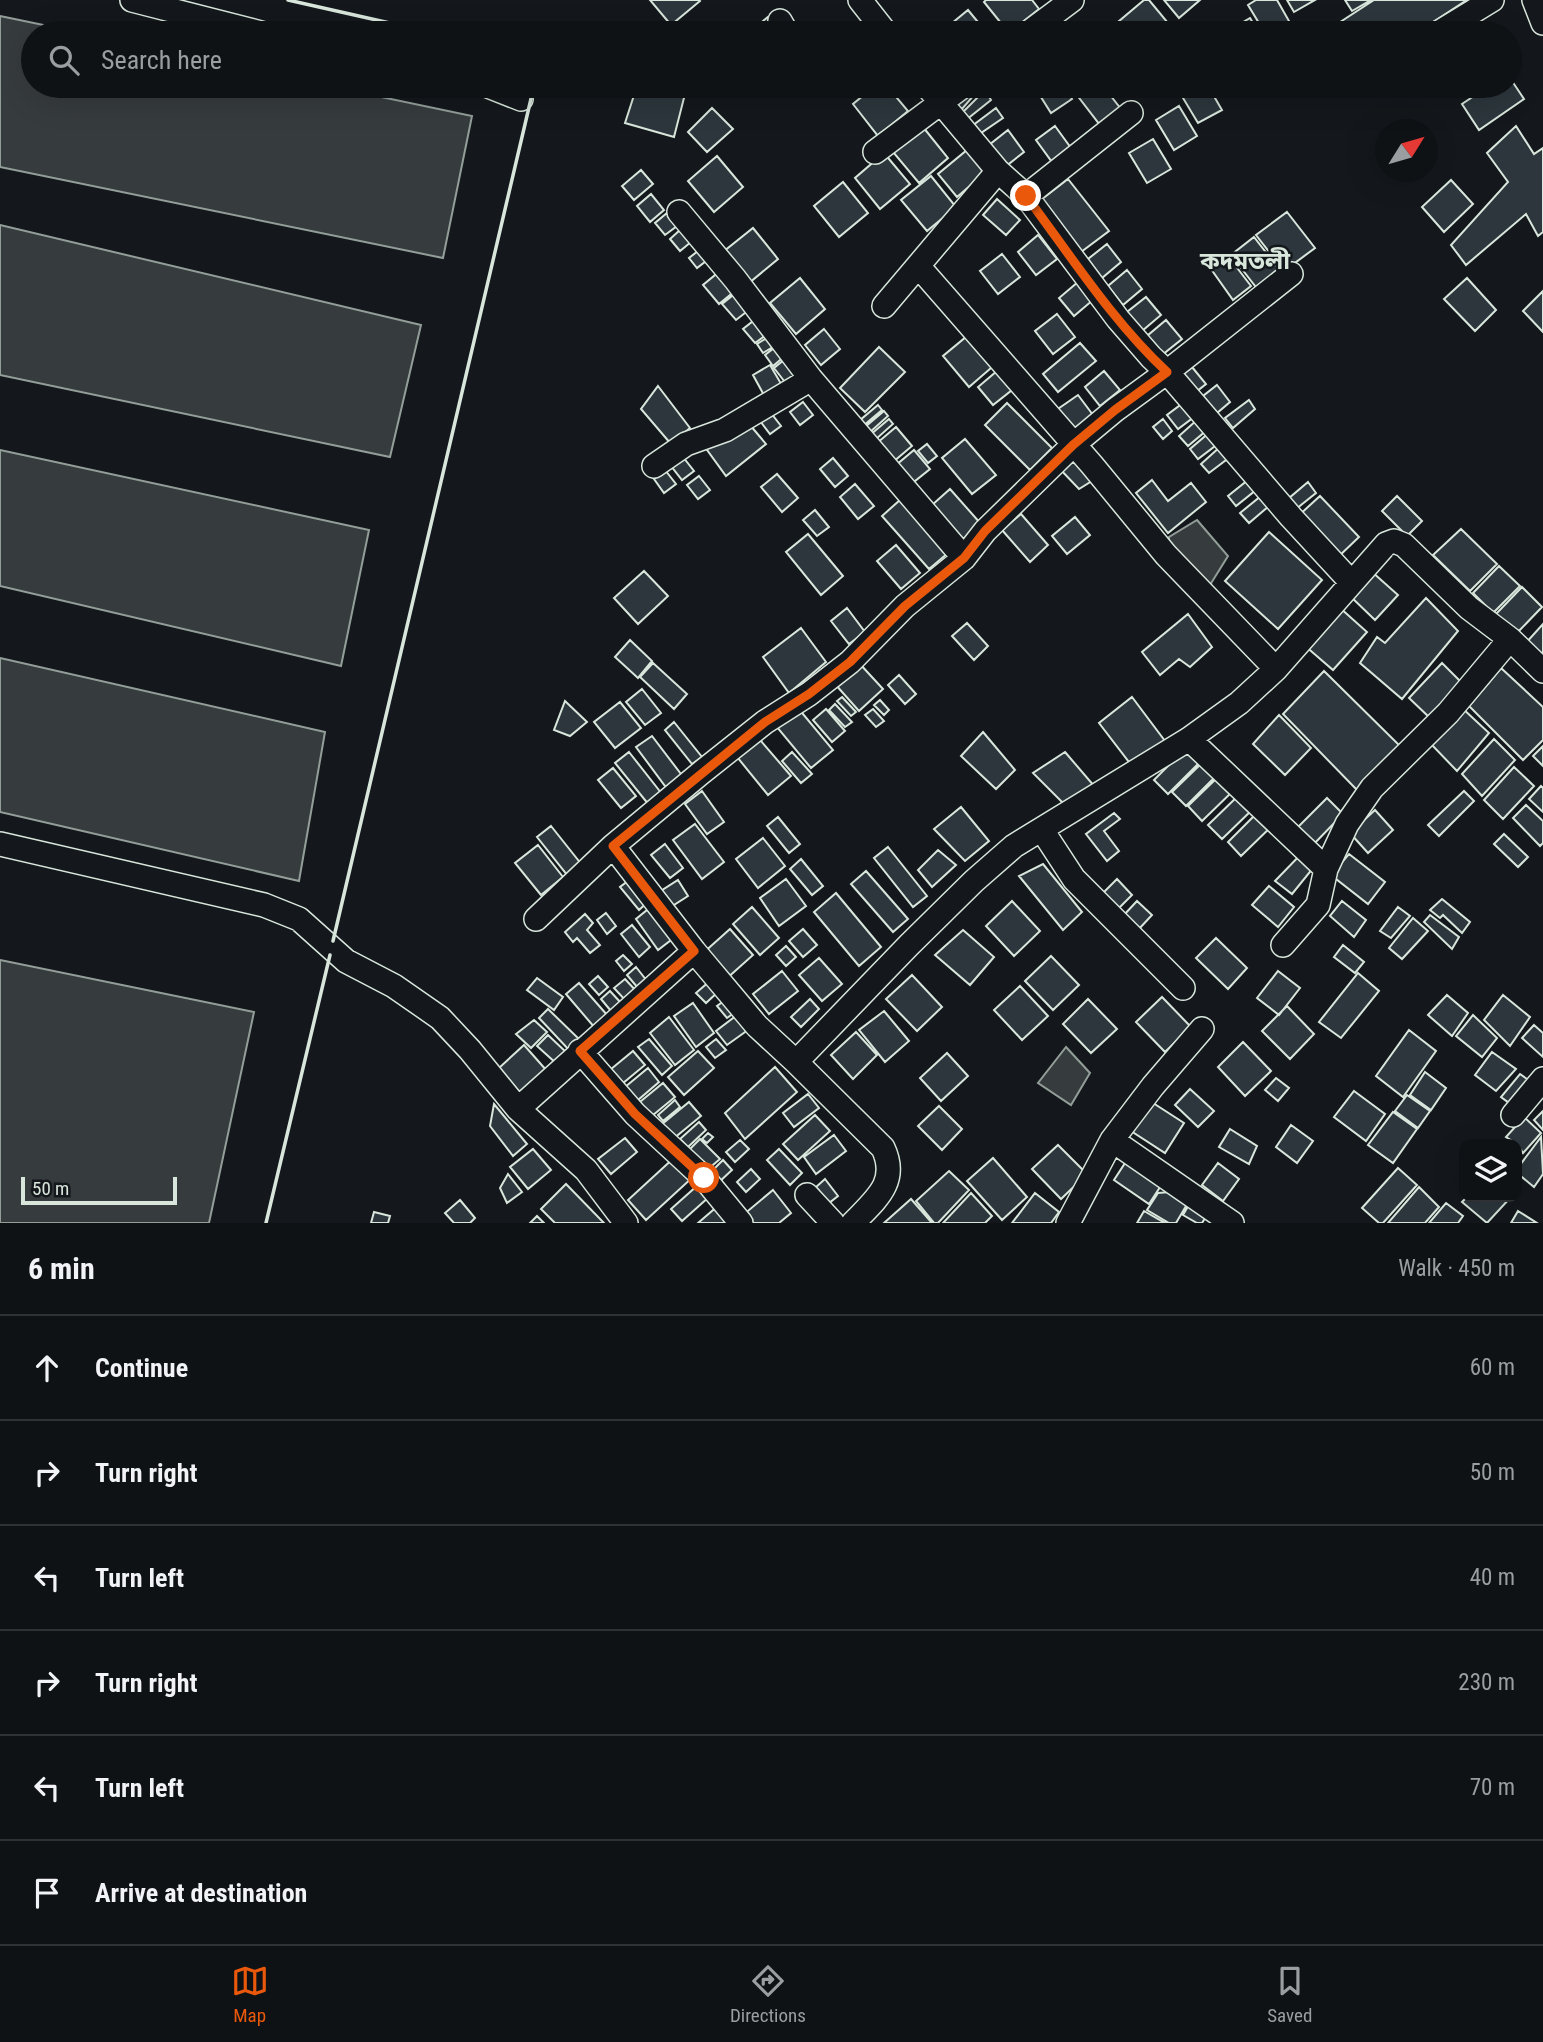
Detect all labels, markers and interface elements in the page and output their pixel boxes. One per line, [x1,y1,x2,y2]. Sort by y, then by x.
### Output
search box [21,21,1522,98]
icon: search [45,41,83,79]
text: Search here [101,45,222,75]
north arrow [1375,119,1438,182]
route end [1010,180,1041,211]
district label: কদমতলী [1199,247,1291,275]
map controls [1459,1139,1522,1202]
button: layers [1459,1139,1522,1202]
route start [688,1162,719,1193]
scale bar [21,1174,177,1206]
text: 50 m [32,1177,69,1200]
text: 6 min [28,1251,95,1286]
text: Walk · 450 m [1398,1255,1515,1282]
icon: ahead [28,1349,66,1387]
text: Continue [95,1353,188,1383]
text: 60 m [1470,1354,1515,1381]
icon: right [28,1454,66,1492]
text: Turn right [95,1458,197,1488]
text: 50 m [1470,1459,1515,1486]
icon: left [28,1559,66,1597]
text: Turn left [95,1563,184,1593]
text: 40 m [1470,1564,1515,1591]
icon: right [28,1664,66,1702]
text: Turn right [95,1668,197,1698]
text: 230 m [1458,1669,1515,1696]
icon: left [28,1769,66,1807]
text: Turn left [95,1773,184,1803]
text: 70 m [1470,1774,1515,1801]
icon: arrive [28,1874,66,1912]
text: Arrive at destination [95,1878,307,1908]
tab: Map [231,1962,269,2027]
tab: Directions [730,1962,806,2027]
tab: Saved [1267,1962,1312,2027]

